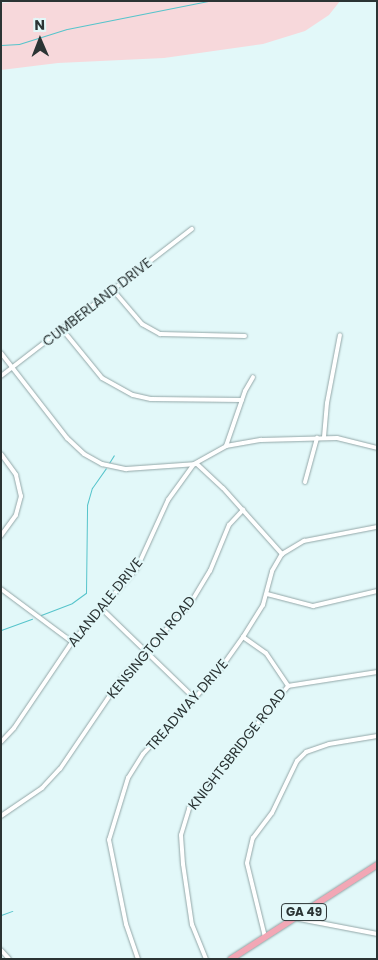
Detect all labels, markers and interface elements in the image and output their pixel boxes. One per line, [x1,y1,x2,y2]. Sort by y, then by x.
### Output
north arrow [15,15,65,65]
text: N [34,15,45,35]
street label: CUMBERLAND DRIVE [39,254,155,350]
street label: ALANDALE DRIVE [64,554,146,650]
street label: KENSINGTON ROAD [103,592,199,702]
street label: TREADWAY DRIVE [143,656,231,754]
street label: KNIGHTSBRIDGE ROAD [184,685,290,813]
road number: GA 49 [280,902,328,922]

